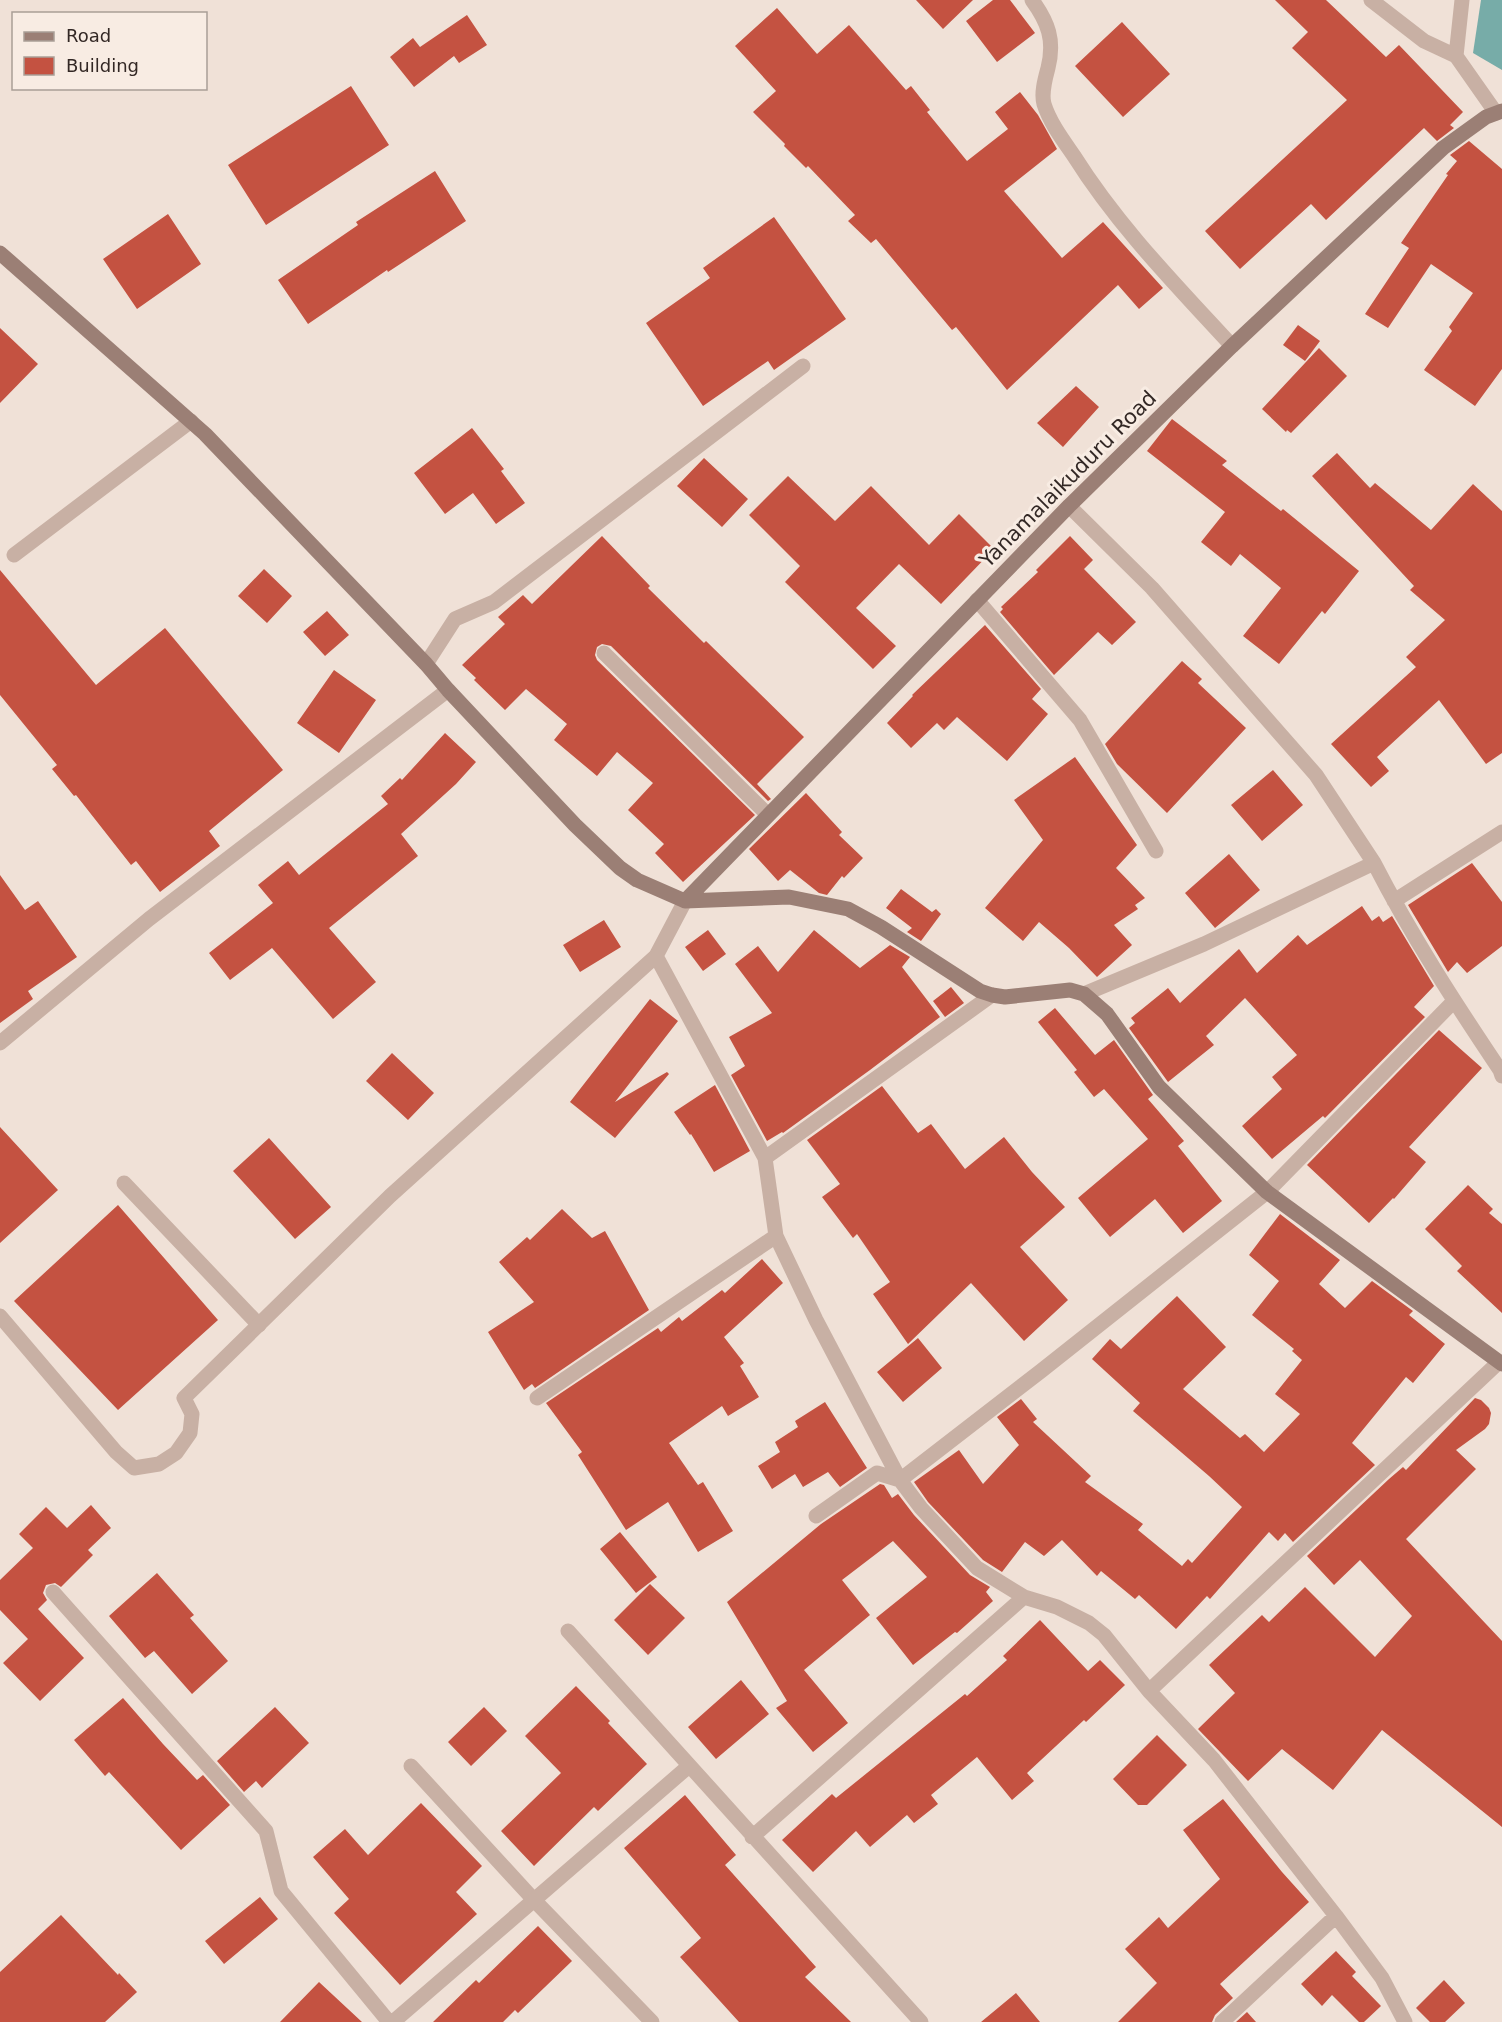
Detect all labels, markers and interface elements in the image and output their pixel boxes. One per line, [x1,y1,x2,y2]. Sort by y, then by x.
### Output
legend [12,12,207,90]
text: Road [66,25,111,46]
text: Building [66,55,139,76]
street label: Yanamalaikuduru Road [974,386,1161,573]

